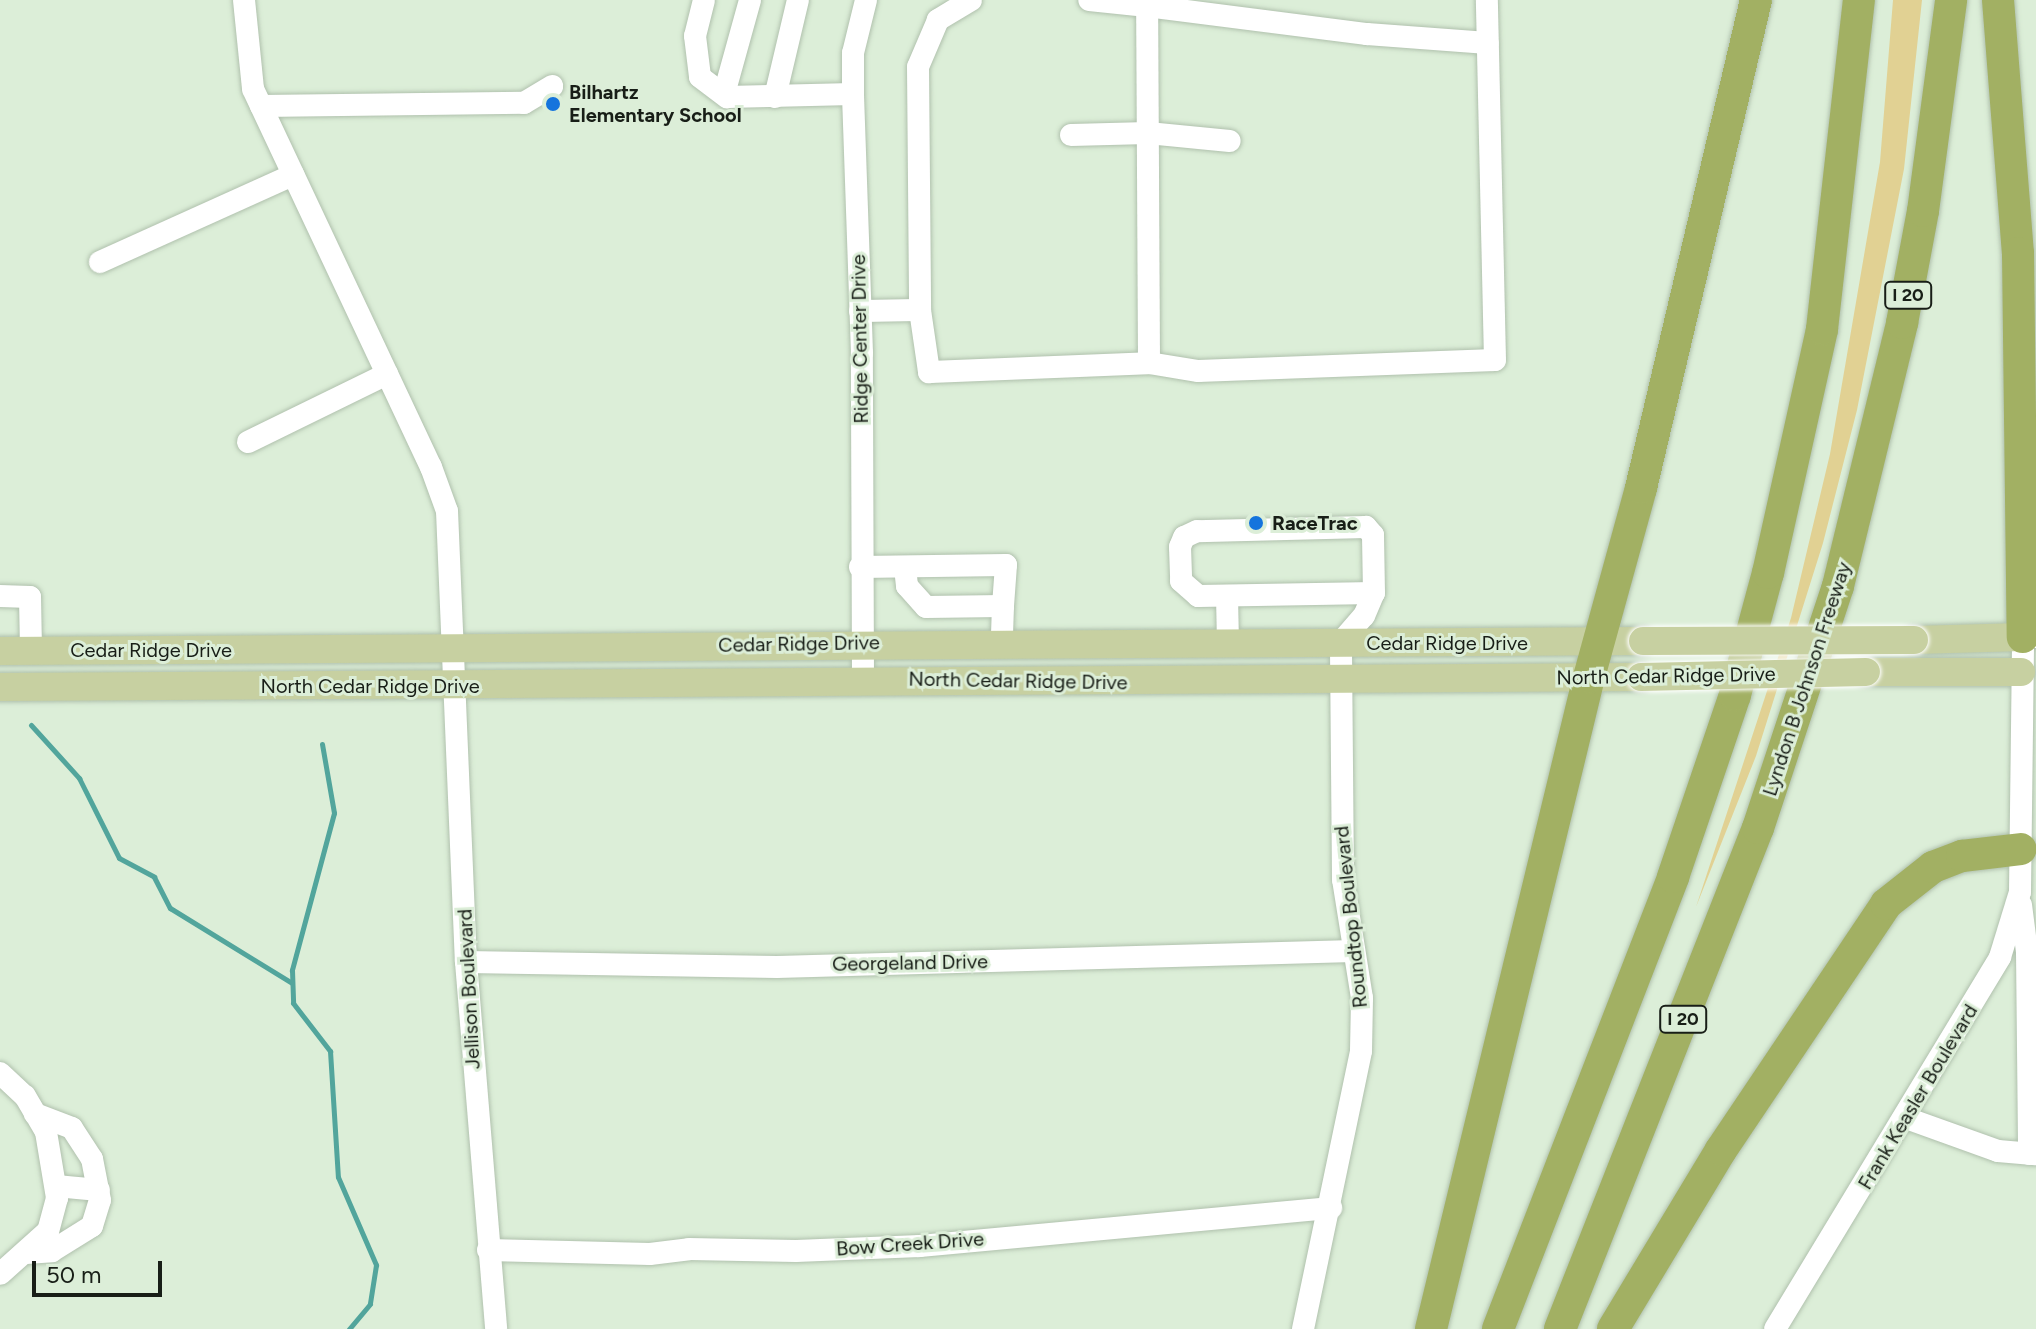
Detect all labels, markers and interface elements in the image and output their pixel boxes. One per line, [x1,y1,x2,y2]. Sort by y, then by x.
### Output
place label: Bilhartz Elementary School [569,80,742,127]
marker: Bilhartz Elementary School [544,95,562,113]
street label: Ridge Center Drive [847,254,873,424]
road number: I 20 [1884,281,1932,309]
place label: RaceTrac [1272,511,1358,535]
marker: RaceTrac [1247,514,1265,532]
street label: Lyndon B Johnson Freeway [1758,559,1856,799]
street label: Cedar Ridge Drive [718,631,880,657]
street label: Cedar Ridge Drive [1366,631,1528,655]
street label: Cedar Ridge Drive [70,638,232,662]
street label: North Cedar Ridge Drive [1556,662,1776,690]
street label: North Cedar Ridge Drive [908,667,1128,695]
street label: North Cedar Ridge Drive [260,674,480,698]
street label: Roundtop Boulevard [1330,825,1372,1009]
street label: Jellison Boulevard [453,908,485,1070]
street label: Georgeland Drive [832,950,988,976]
street label: Frank Keasler Boulevard [1853,1000,1983,1194]
road number: I 20 [1659,1005,1707,1033]
street label: Bow Creek Drive [835,1227,985,1261]
scale bar [36,1245,166,1295]
text: 50 m [46,1260,102,1289]

